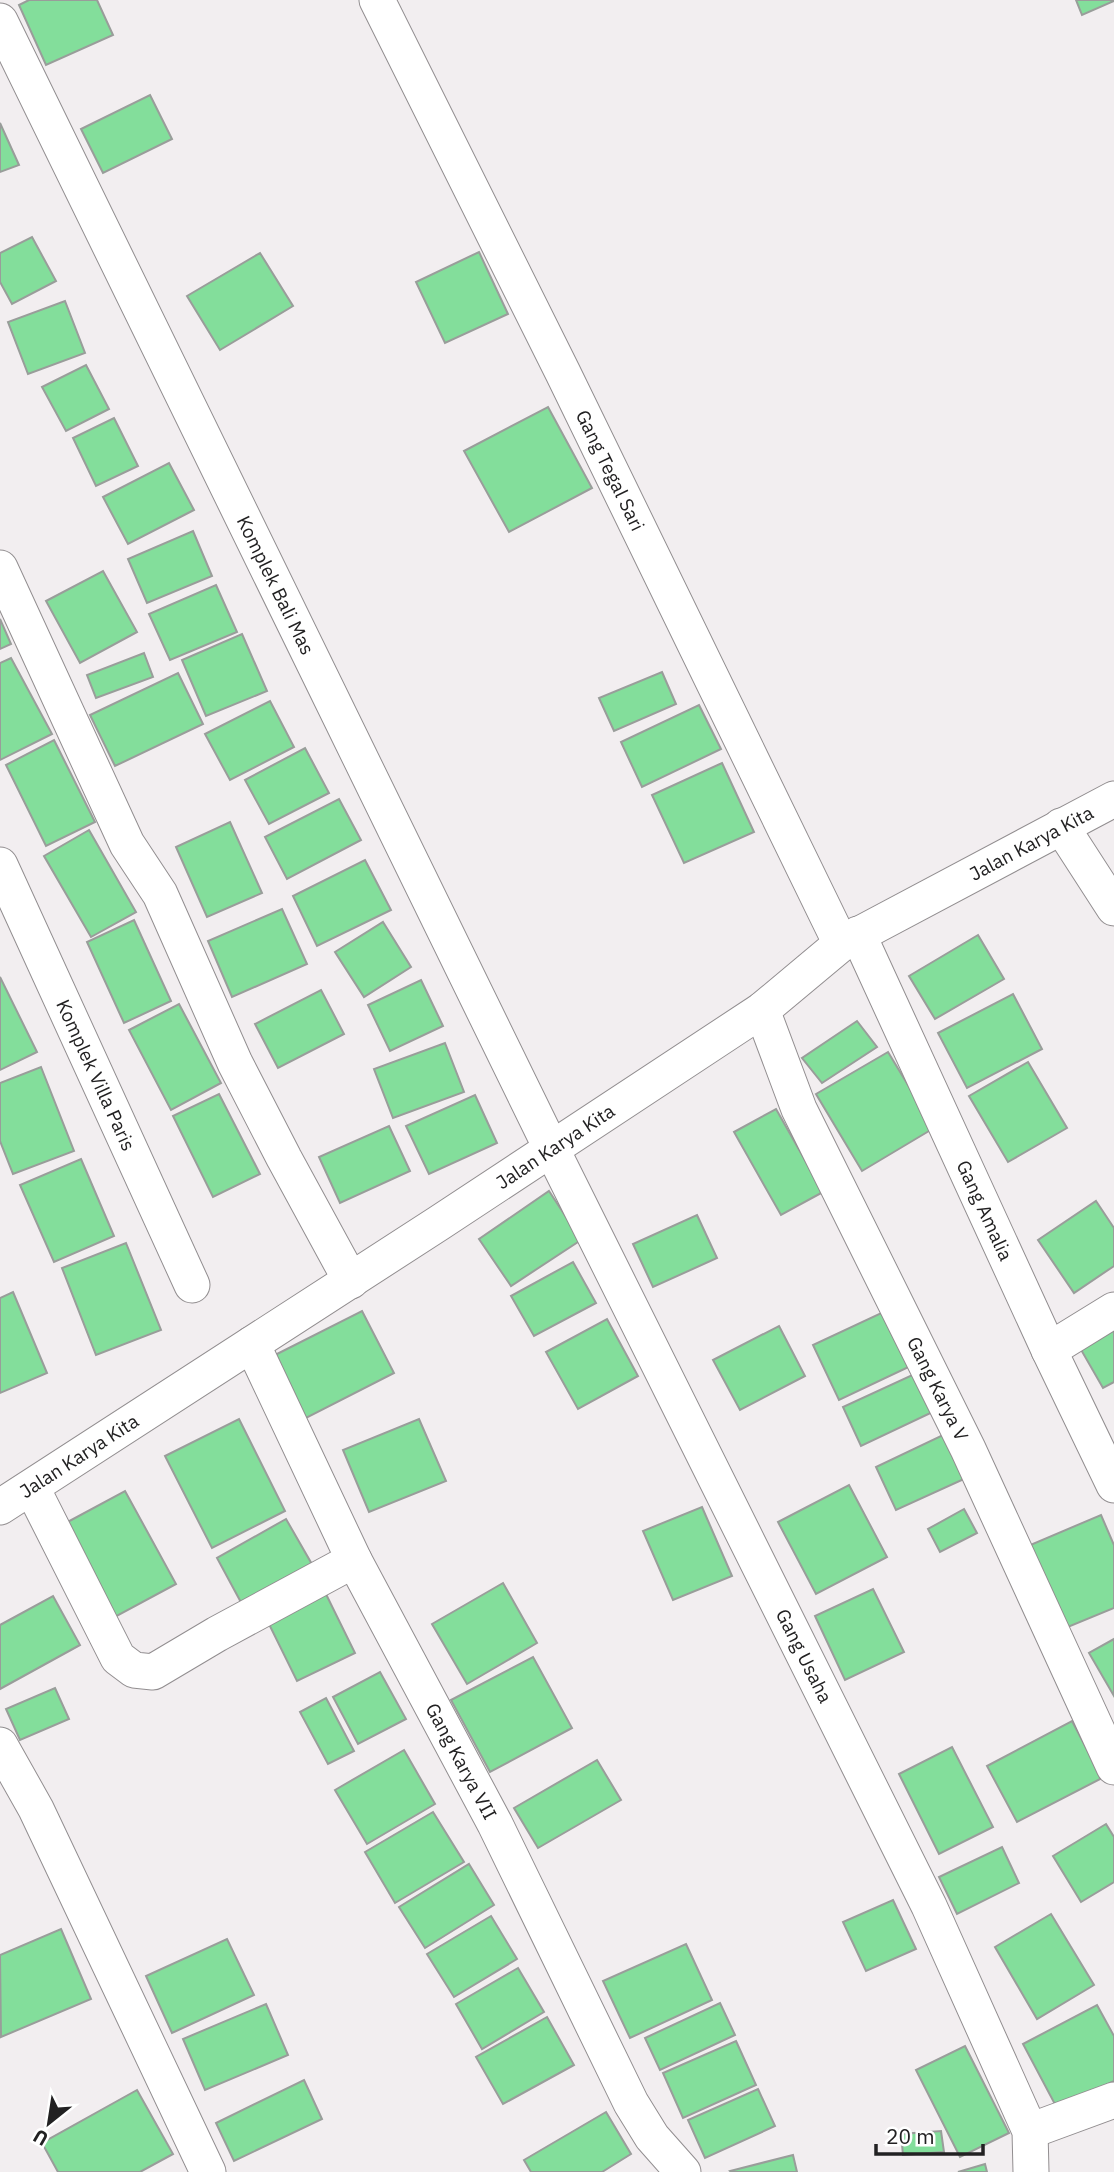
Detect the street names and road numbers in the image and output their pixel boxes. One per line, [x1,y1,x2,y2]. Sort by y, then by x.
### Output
street label: Gang Tegal Sari [571,406,650,535]
street label: Komplek Bali Mas [232,512,320,659]
street label: Jalan Karya Kita [965,800,1097,886]
street label: Komplek Villa Paris [51,996,141,1155]
street label: Jalan Karya Kita [491,1099,619,1194]
street label: Gang Amalia [951,1156,1018,1264]
street label: Gang Karya V [902,1333,974,1445]
street label: Jalan Karya Kita [15,1409,143,1503]
street label: Gang Usaha [771,1605,838,1707]
street label: Gang Karya VII [421,1699,502,1824]

